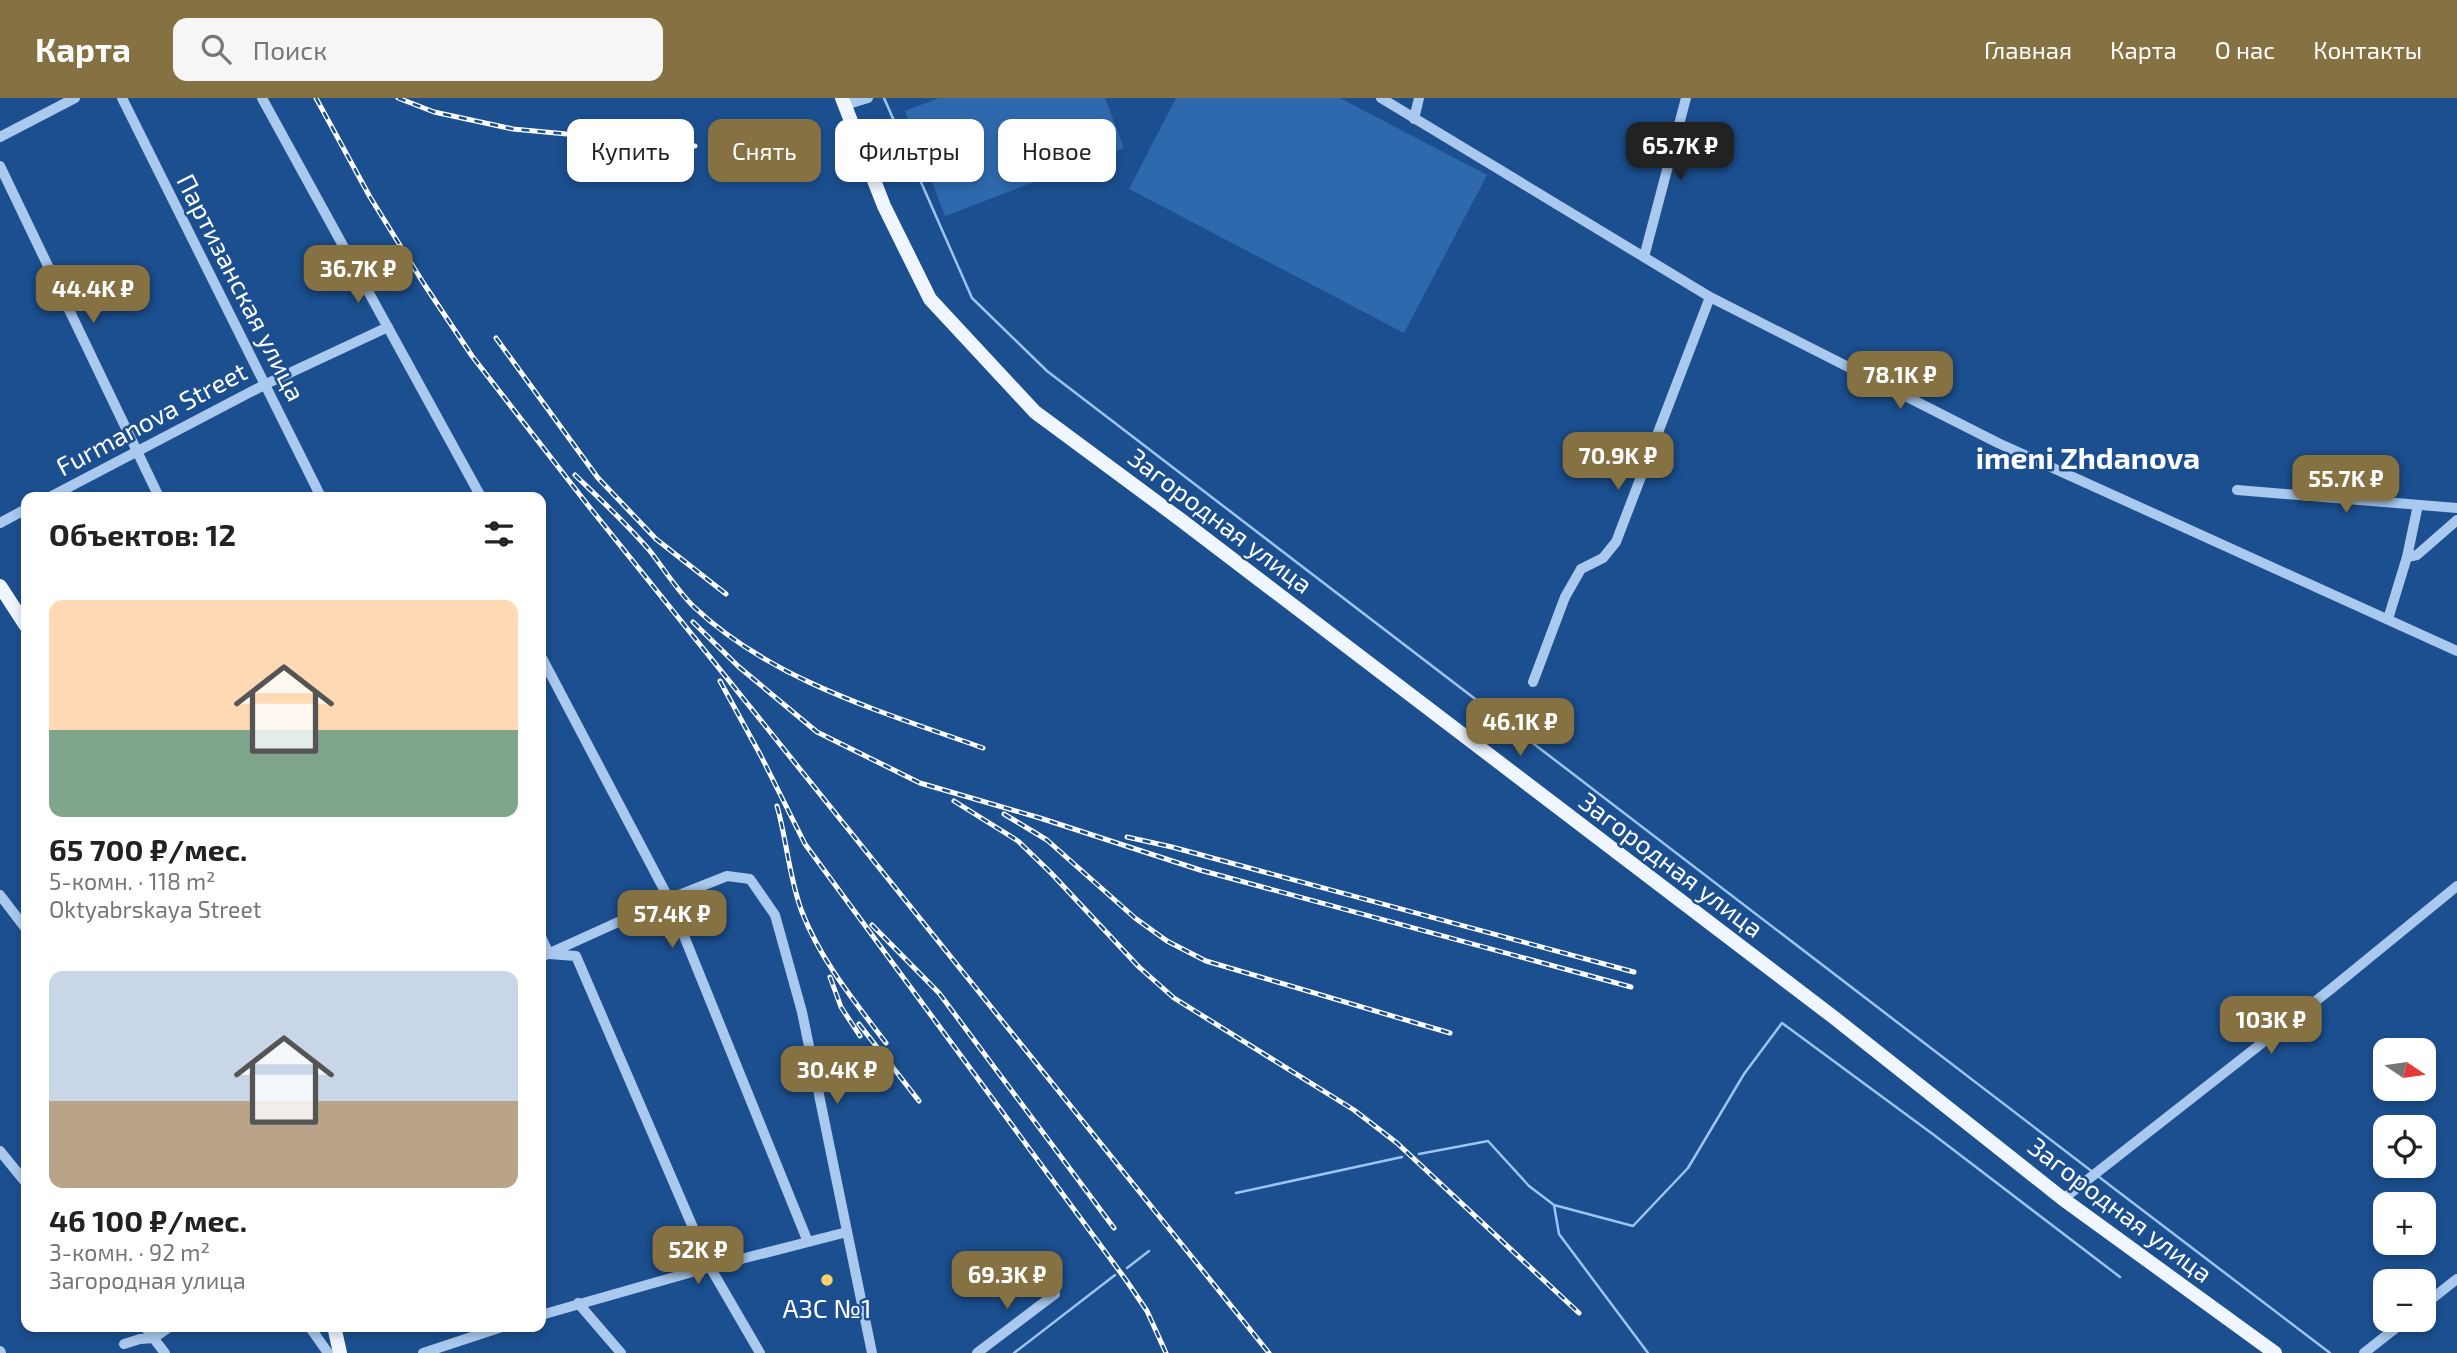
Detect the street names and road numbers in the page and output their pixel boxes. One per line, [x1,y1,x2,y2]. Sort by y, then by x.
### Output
street label: Партизанская улица [170,168,313,406]
street label: Furmanova Street [50,355,252,481]
street label: Загородная улица [1122,441,1319,600]
street label: Загородная улица [1573,785,1770,944]
street label: Загородная улица [2022,1130,2219,1289]

